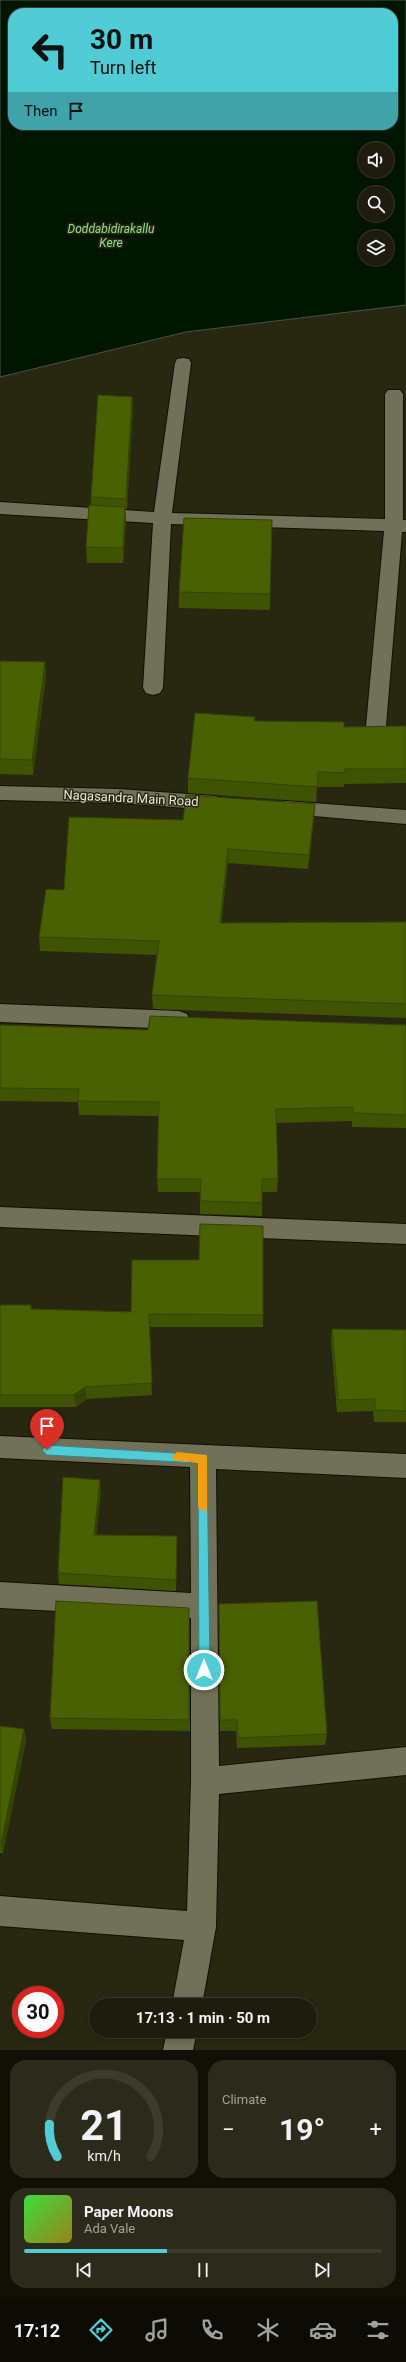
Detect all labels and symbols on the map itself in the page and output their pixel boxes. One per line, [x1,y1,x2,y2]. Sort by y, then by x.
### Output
water label: Doddabidirakallu Kere [68,222,155,250]
street label: Nagasandra Main Road [63,787,199,809]
pin [30,1409,64,1450]
position arrow [183,1649,225,1691]
speed limit sign: 30 [12,1986,64,2038]

